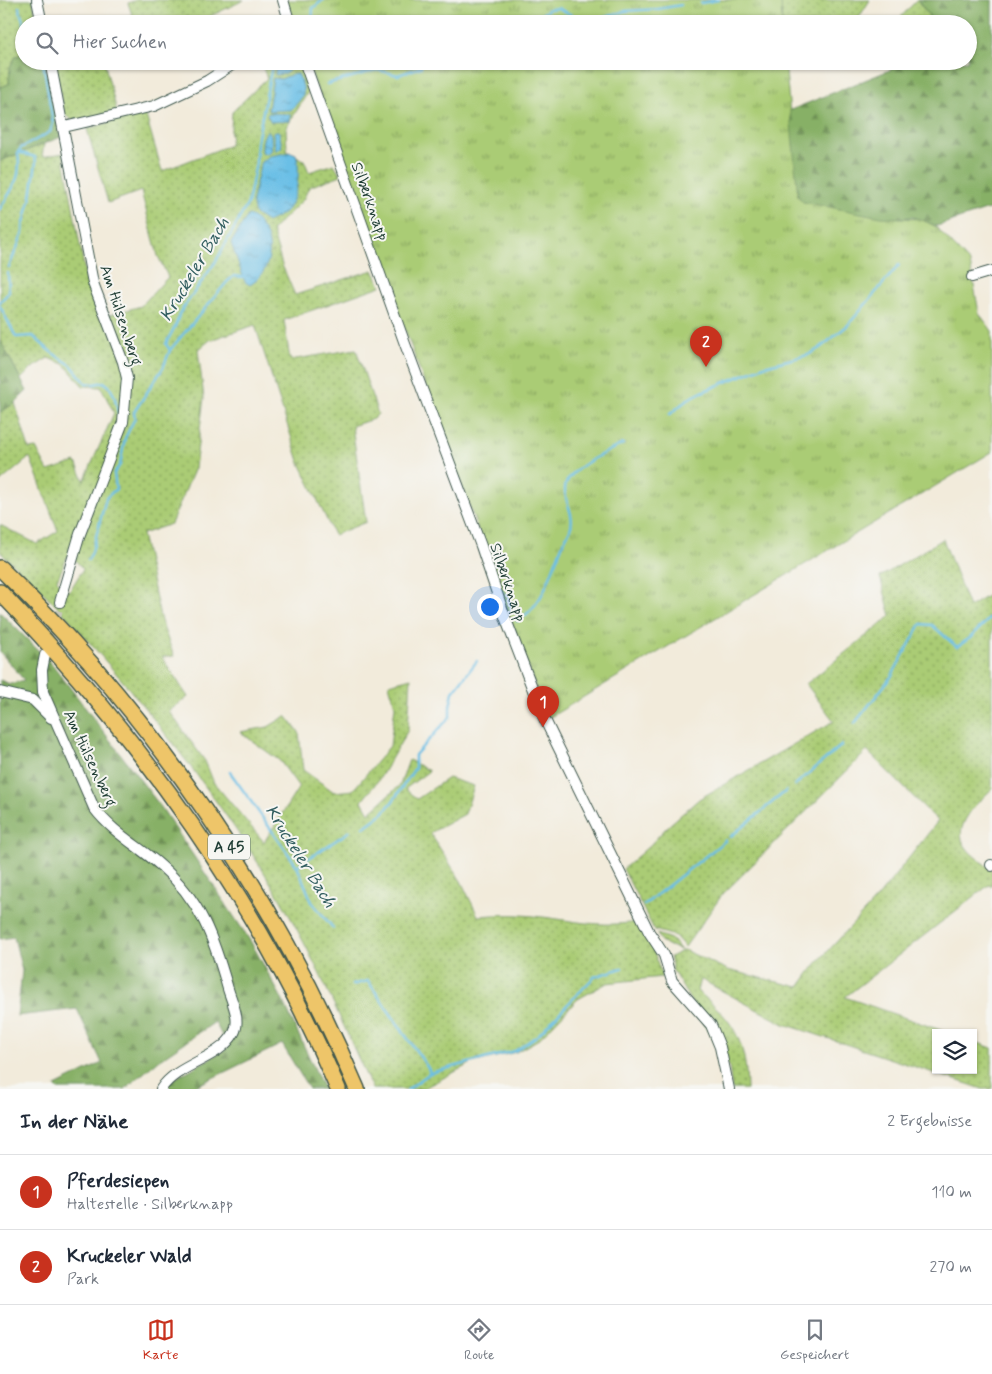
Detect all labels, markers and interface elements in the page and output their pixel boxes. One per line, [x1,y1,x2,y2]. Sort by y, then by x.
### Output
search box [15,15,977,70]
icon: search [33,29,61,57]
text: Hier suchen [73,30,167,55]
street label: Silberknapp [346,159,393,244]
water label: Kruckeler Bach [154,213,235,326]
street label: Am Hülsenberg [93,262,147,369]
pin: 2 [690,326,722,367]
street label: Silberknapp [484,540,531,625]
your location [477,594,503,620]
pin: 1 [527,686,559,727]
street label: Am Hülsenberg [57,707,121,811]
water label: Kruckeler Bach [259,801,342,913]
road number: A 45 [208,834,250,860]
map controls [932,1029,977,1074]
button: layers [932,1029,977,1074]
text: In der Nähe [20,1108,128,1136]
text: 2 Ergebnisse [887,1111,972,1132]
text: Pferdesiepen [67,1169,169,1194]
text: 1 [32,1182,40,1203]
text: 110 m [931,1182,972,1203]
text: Haltestelle · Silberknapp [67,1194,233,1215]
text: Kruckeler Wald [67,1244,192,1269]
text: 2 [32,1257,40,1278]
text: 270 m [929,1257,972,1278]
text: Park [67,1269,99,1290]
tab: Karte [143,1316,179,1364]
tab: Route [464,1316,494,1364]
tab: Gespeichert [780,1316,849,1364]

